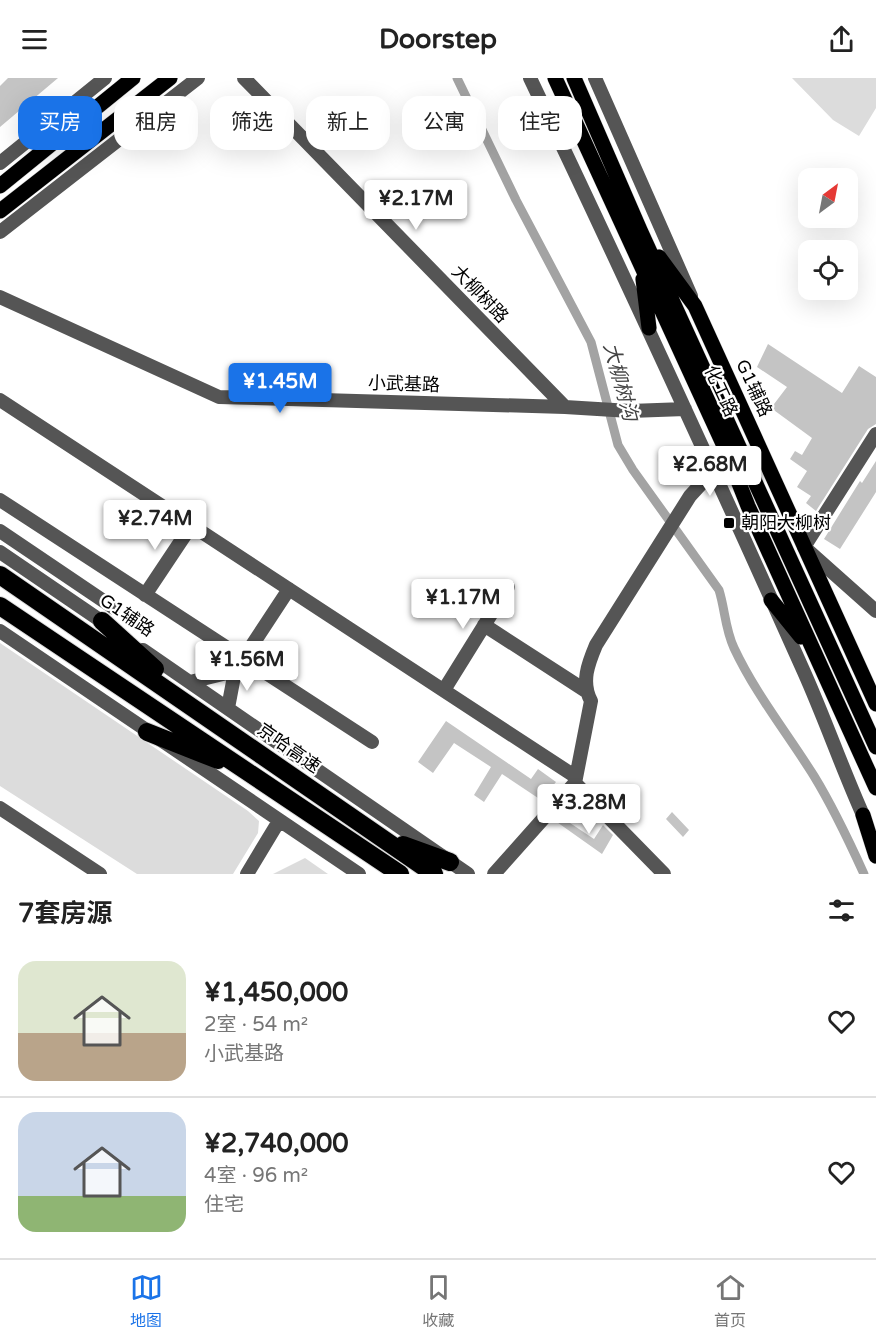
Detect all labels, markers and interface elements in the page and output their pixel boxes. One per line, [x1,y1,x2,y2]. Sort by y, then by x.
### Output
icon: menu [18,23,51,56]
text: Doorstep [379,23,497,56]
icon: share [825,23,858,56]
chip: 买房 [18,96,102,150]
chip: 租房 [114,96,198,150]
chip: 筛选 [210,96,294,150]
chip: 新上 [306,96,390,150]
chip: 公寓 [402,96,486,150]
chip: 住宅 [498,96,582,150]
north arrow [798,168,858,228]
map controls [798,168,858,300]
pin: ¥2.17M [367,180,465,231]
text: ¥2.17M [378,187,454,211]
button: locate [798,240,858,300]
street label: 大柳树路 [447,260,513,328]
water label: 大柳树沟 [598,340,642,426]
street label: G1辅路 [731,356,777,420]
street label: 化工路 [700,362,742,420]
pin: ¥1.45M [231,363,329,414]
text: ¥1.45M [243,370,317,394]
street label: 小武基路 [368,372,440,396]
pin: ¥2.68M [661,446,759,497]
text: ¥2.68M [672,453,748,477]
pin: ¥2.74M [106,500,204,551]
text: ¥2.74M [117,507,193,531]
place label: 朝阳大柳树 [741,512,831,534]
marker: 朝阳大柳树 [722,516,736,530]
pin: ¥1.17M [414,579,512,630]
text: ¥1.17M [425,586,501,610]
street label: G1辅路 [96,589,158,641]
pin: ¥1.56M [198,641,296,692]
text: ¥1.56M [209,648,285,672]
street label: 京哈高速 [253,718,325,778]
pin: ¥3.28M [540,784,638,835]
text: ¥3.28M [551,791,627,815]
icon: filters [825,894,858,927]
text: 7套房源 [18,898,112,929]
text: ¥1,450,000 [204,977,348,1008]
icon: home [66,985,138,1057]
icon: heart [825,1005,858,1038]
text: 2室 · 54 m² [204,1013,308,1037]
text: 小武基路 [204,1042,284,1066]
text: ¥2,740,000 [204,1128,349,1159]
icon: home [66,1136,138,1208]
icon: heart [825,1156,858,1189]
text: 4室 · 96 m² [204,1164,308,1188]
text: 住宅 [204,1193,244,1217]
tab: 地图 [130,1271,163,1331]
tab: 收藏 [422,1271,455,1331]
tab: 首页 [714,1271,747,1331]

